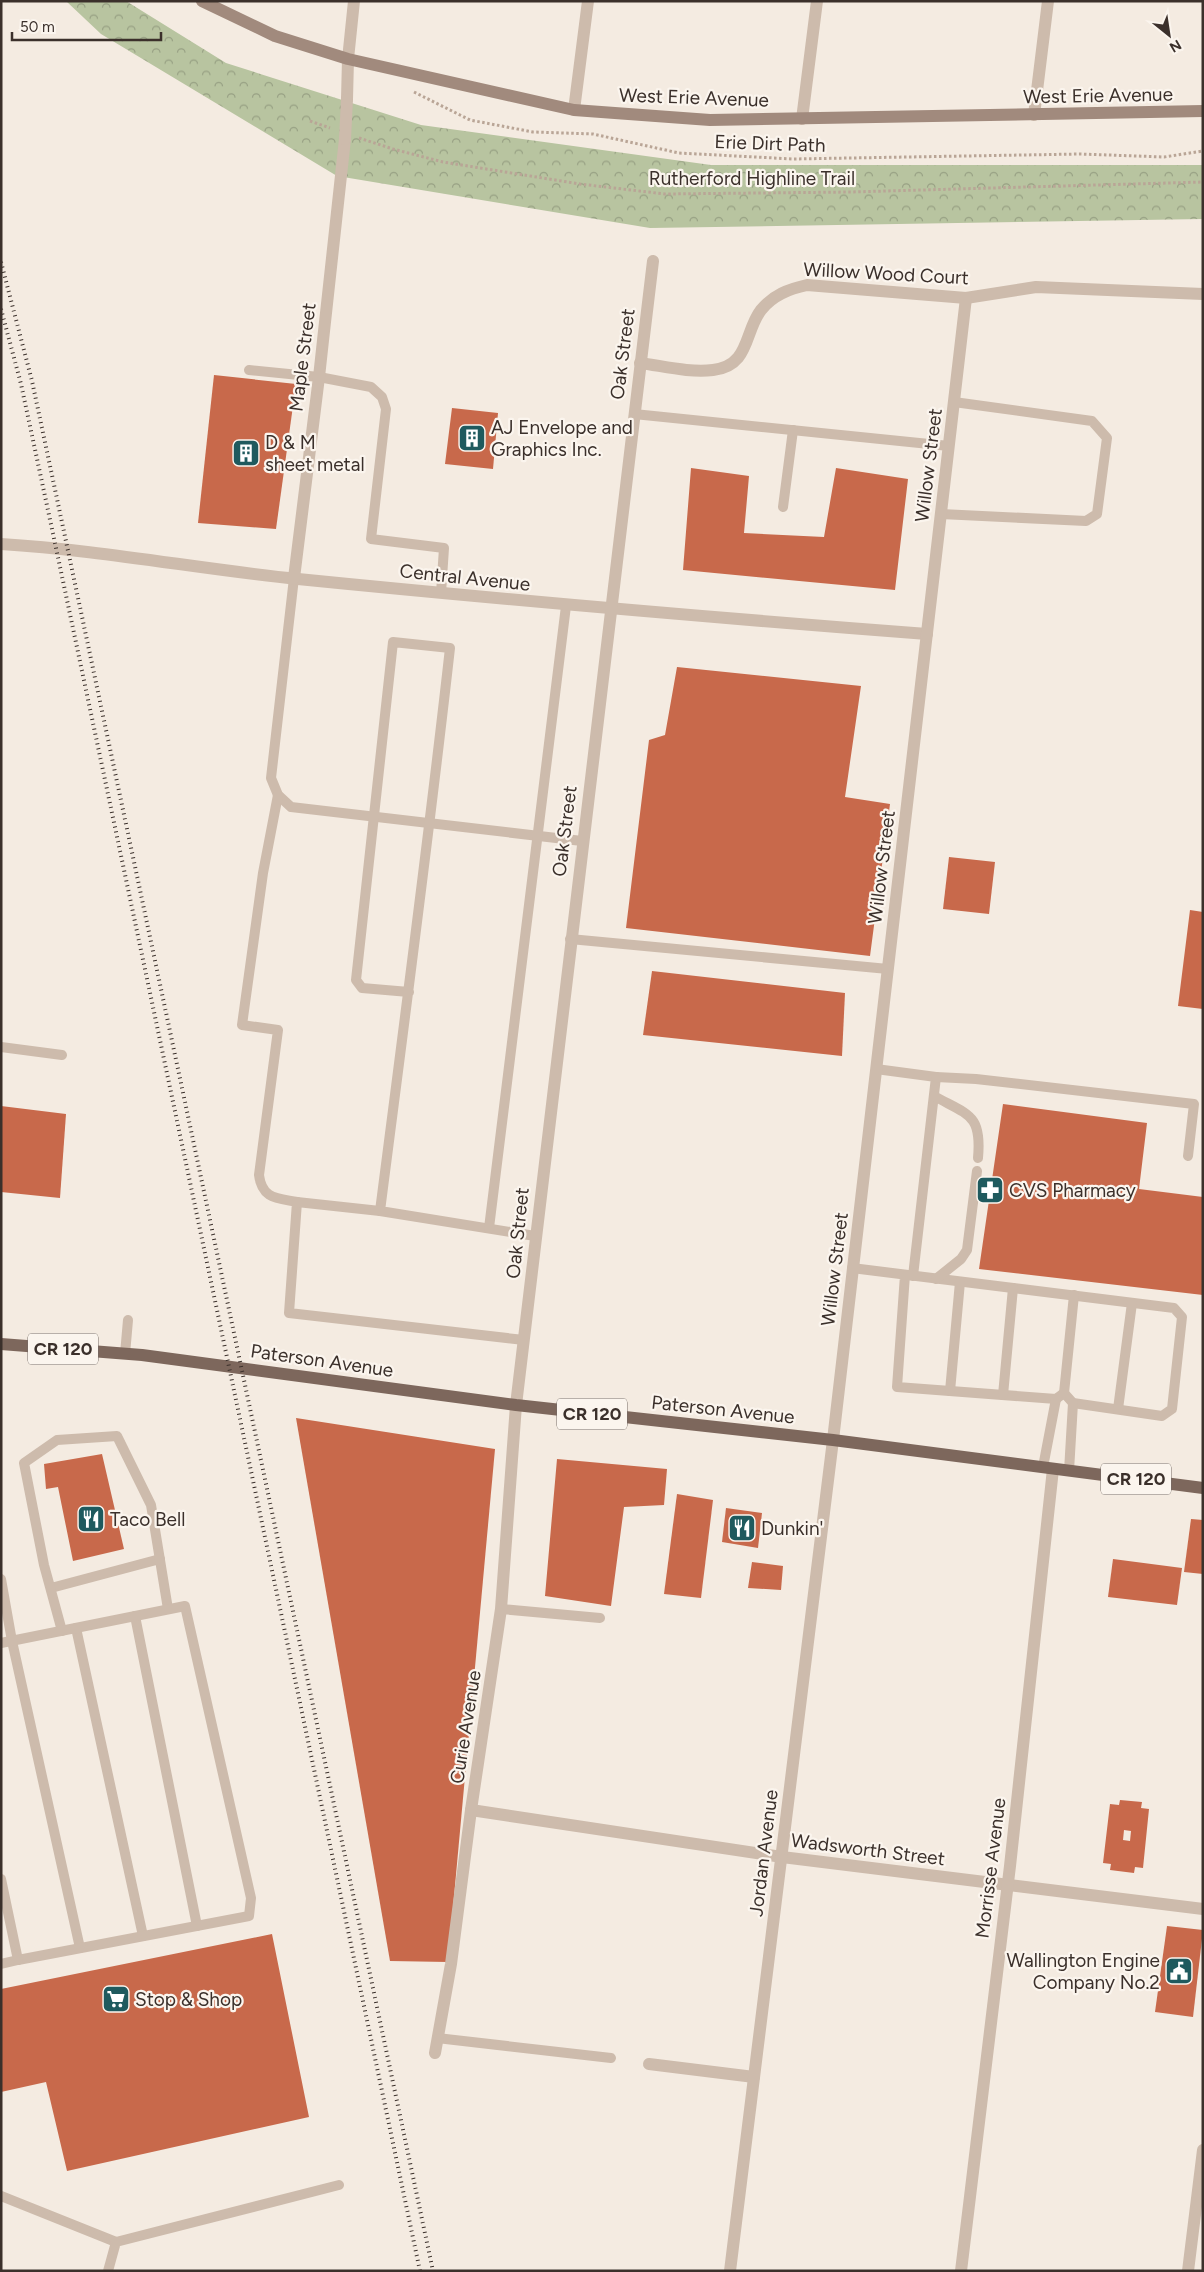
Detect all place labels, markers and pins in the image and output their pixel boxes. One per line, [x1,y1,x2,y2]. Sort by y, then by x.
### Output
place label: AJ Envelope and Graphics Inc. [491,416,633,461]
building icon: AJ Envelope and Graphics Inc. [457,423,487,453]
place label: D & M sheet metal [265,431,365,476]
building icon: D & M sheet metal [231,438,261,468]
pharmacy icon: CVS Pharmacy [975,1175,1005,1205]
place label: CVS Pharmacy [1009,1179,1136,1202]
restaurant icon: Taco Bell [76,1504,106,1534]
place label: Taco Bell [110,1508,185,1531]
restaurant icon: Dunkin' [727,1513,757,1543]
place label: Dunkin' [761,1517,823,1540]
place label: Wallington Engine Company No.2 [1006,1949,1160,1994]
public building icon: Wallington Engine Company No.2 [1164,1956,1194,1986]
supermarket icon: Stop & Shop [101,1984,131,2014]
place label: Stop & Shop [135,1988,242,2011]

